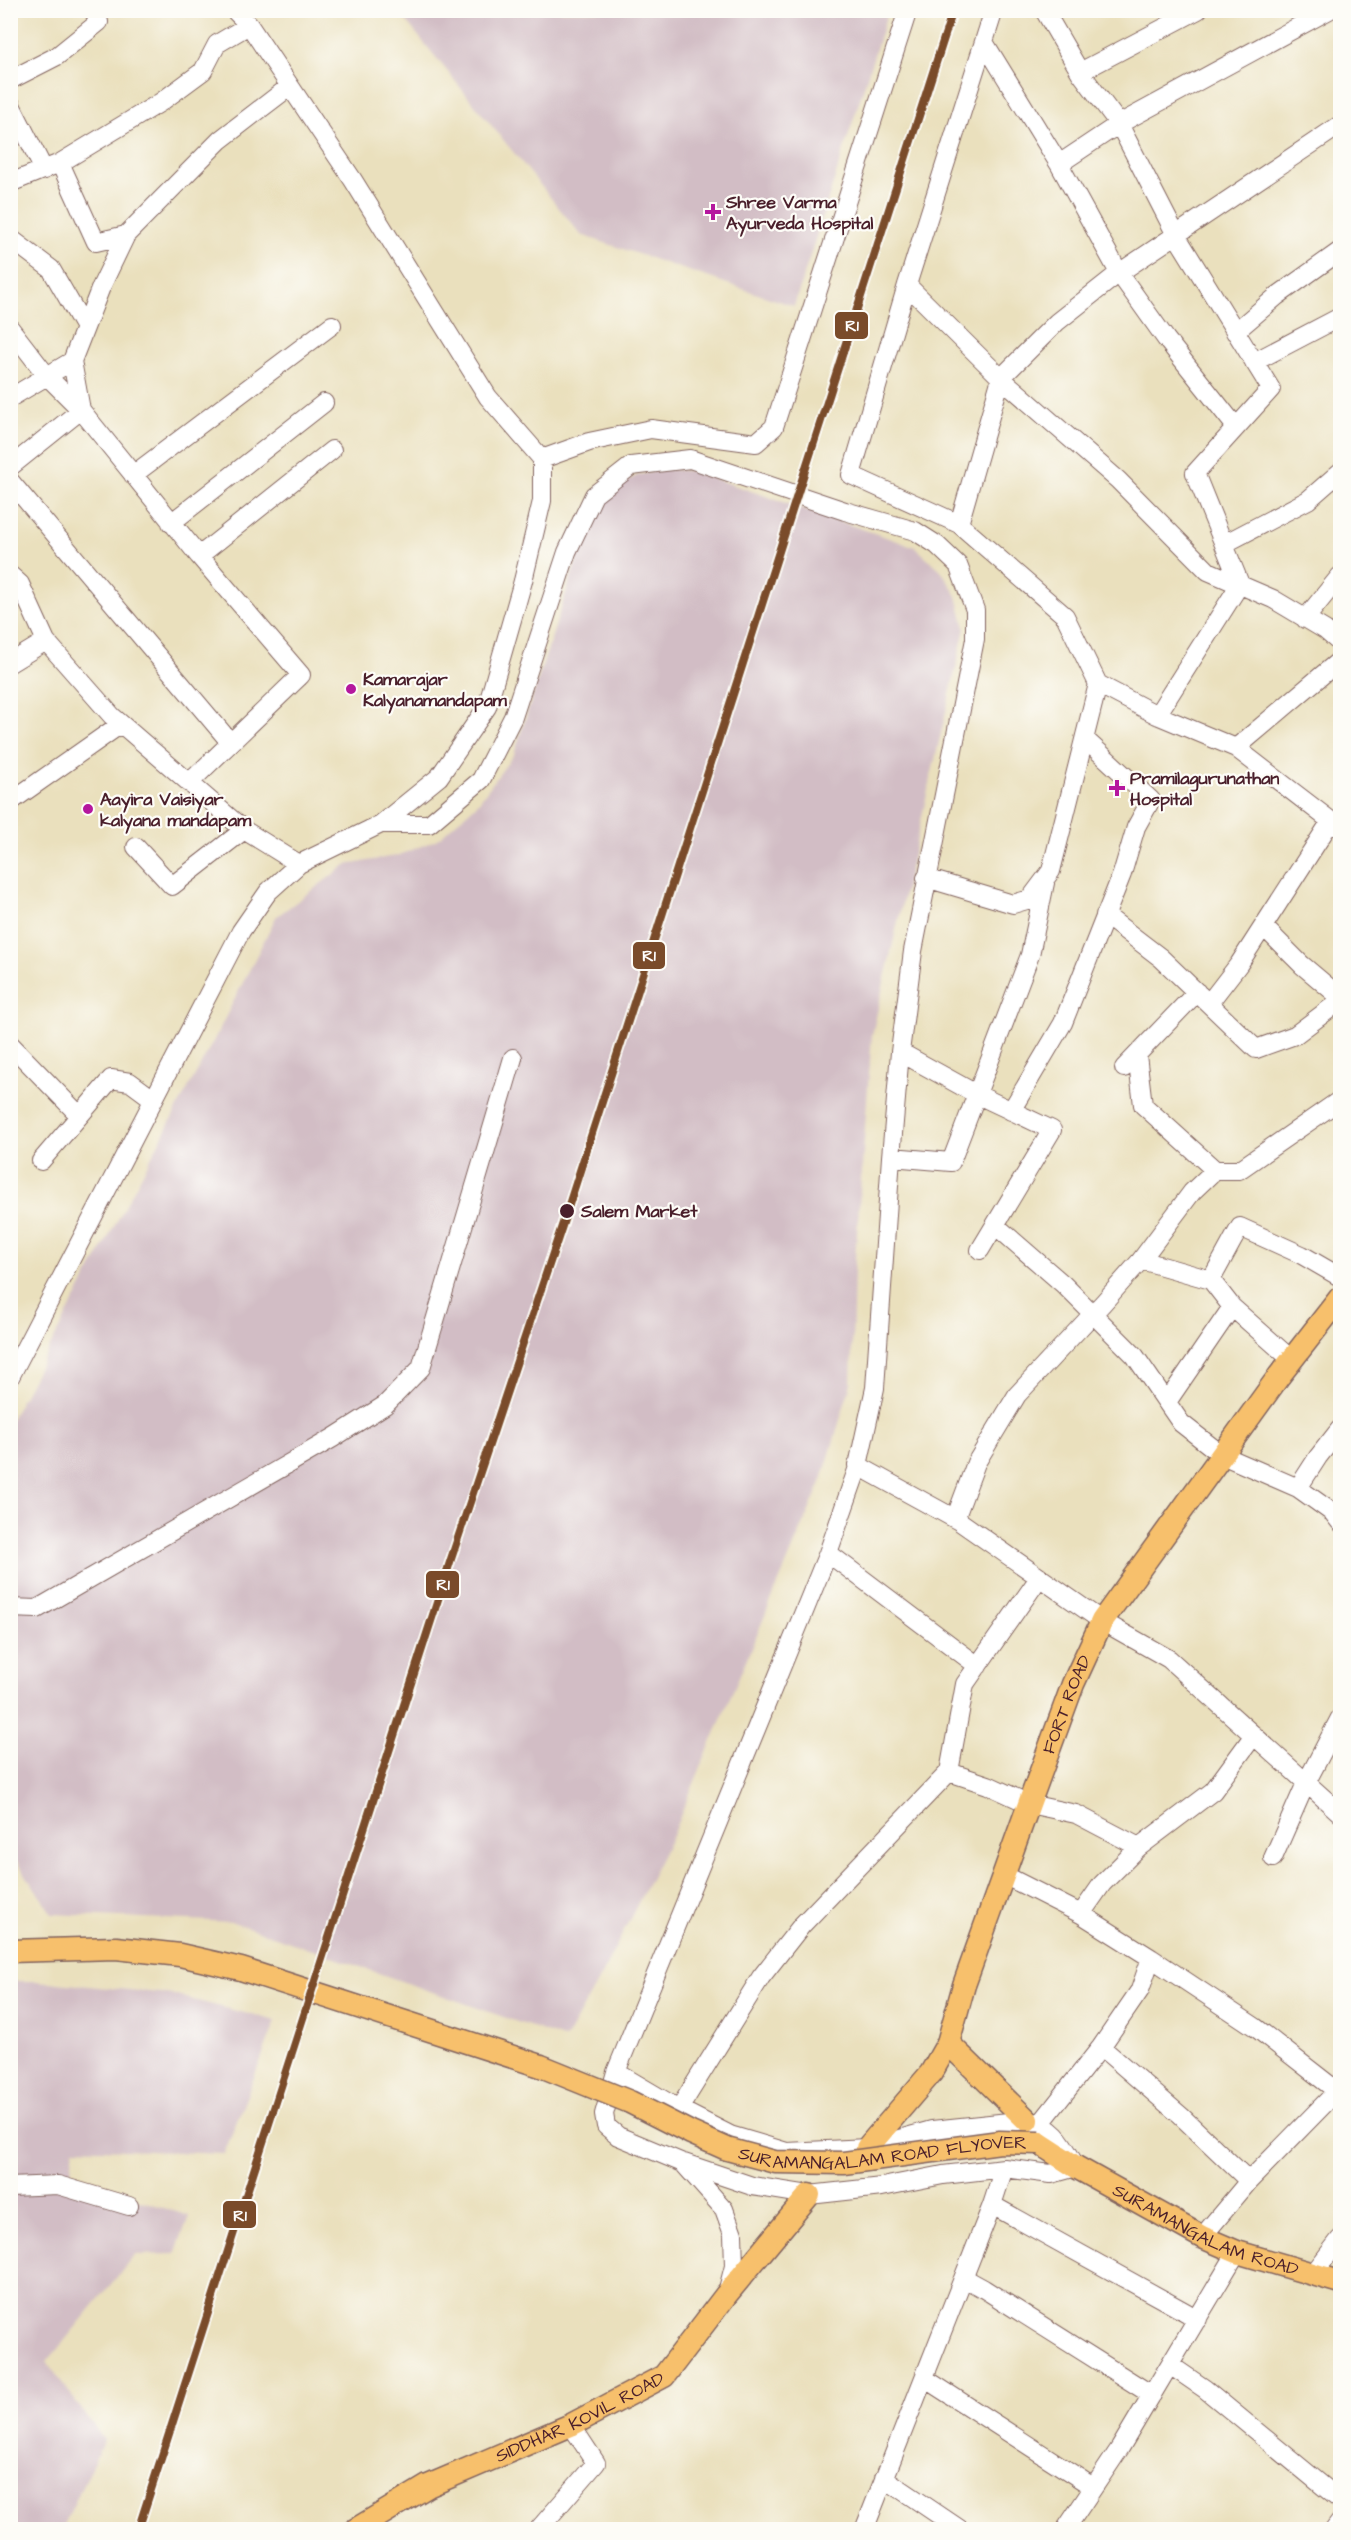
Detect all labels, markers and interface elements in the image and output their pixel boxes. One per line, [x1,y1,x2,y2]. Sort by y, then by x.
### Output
place label: Shree Varma Ayurveda Hospital [725,190,873,237]
marker: Shree Varma Ayurveda Hospital [704,203,722,221]
line badge: R1 [834,311,869,340]
text: R1 [845,315,860,337]
place label: Kamarajar Kalyanamandapam [363,667,508,714]
marker: Kamarajar Kalyanamandapam [344,682,358,696]
place label: Pramilagurunathan Hospital [1130,766,1279,812]
marker: Pramilagurunathan Hospital [1108,779,1126,797]
place label: Aayira Vaisiyar kalyana mandapam [100,787,252,834]
marker: Aayira Vaisiyar kalyana mandapam [81,802,95,816]
line badge: R1 [632,941,666,970]
text: R1 [642,945,657,967]
place label: Salem Market [580,1199,698,1224]
marker: Salem Market [558,1202,576,1220]
line badge: R1 [425,1570,460,1599]
text: R1 [436,1574,451,1596]
street label: FORT ROAD [1036,1651,1097,1757]
street label: SURAMANGALAM ROAD FLYOVER [736,2129,1027,2176]
street label: SURAMANGALAM ROAD [1108,2177,1302,2282]
line badge: R1 [222,2200,257,2229]
text: R1 [233,2205,248,2227]
street label: SIDDHAR KOVIL ROAD [491,2365,669,2468]

